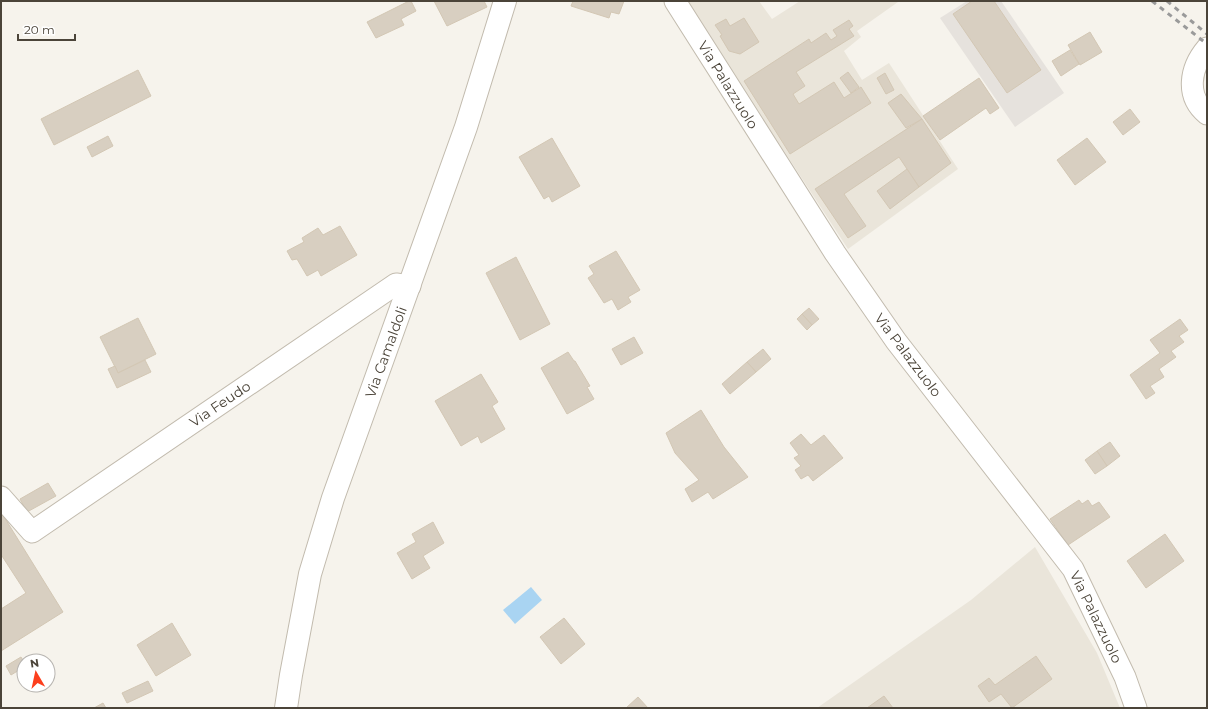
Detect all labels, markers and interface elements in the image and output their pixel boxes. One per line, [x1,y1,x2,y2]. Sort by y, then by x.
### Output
scale bar [18,16,75,42]
text: 20 m [24,22,55,37]
street label: Via Palazzuolo [694,38,762,133]
street label: Via Camaldoli [361,304,411,400]
street label: Via Palazzuolo [871,309,946,401]
street label: Via Feudo [186,377,254,431]
street label: Via Palazzuolo [1066,568,1126,666]
north arrow [16,653,56,693]
text: N [29,656,40,671]

